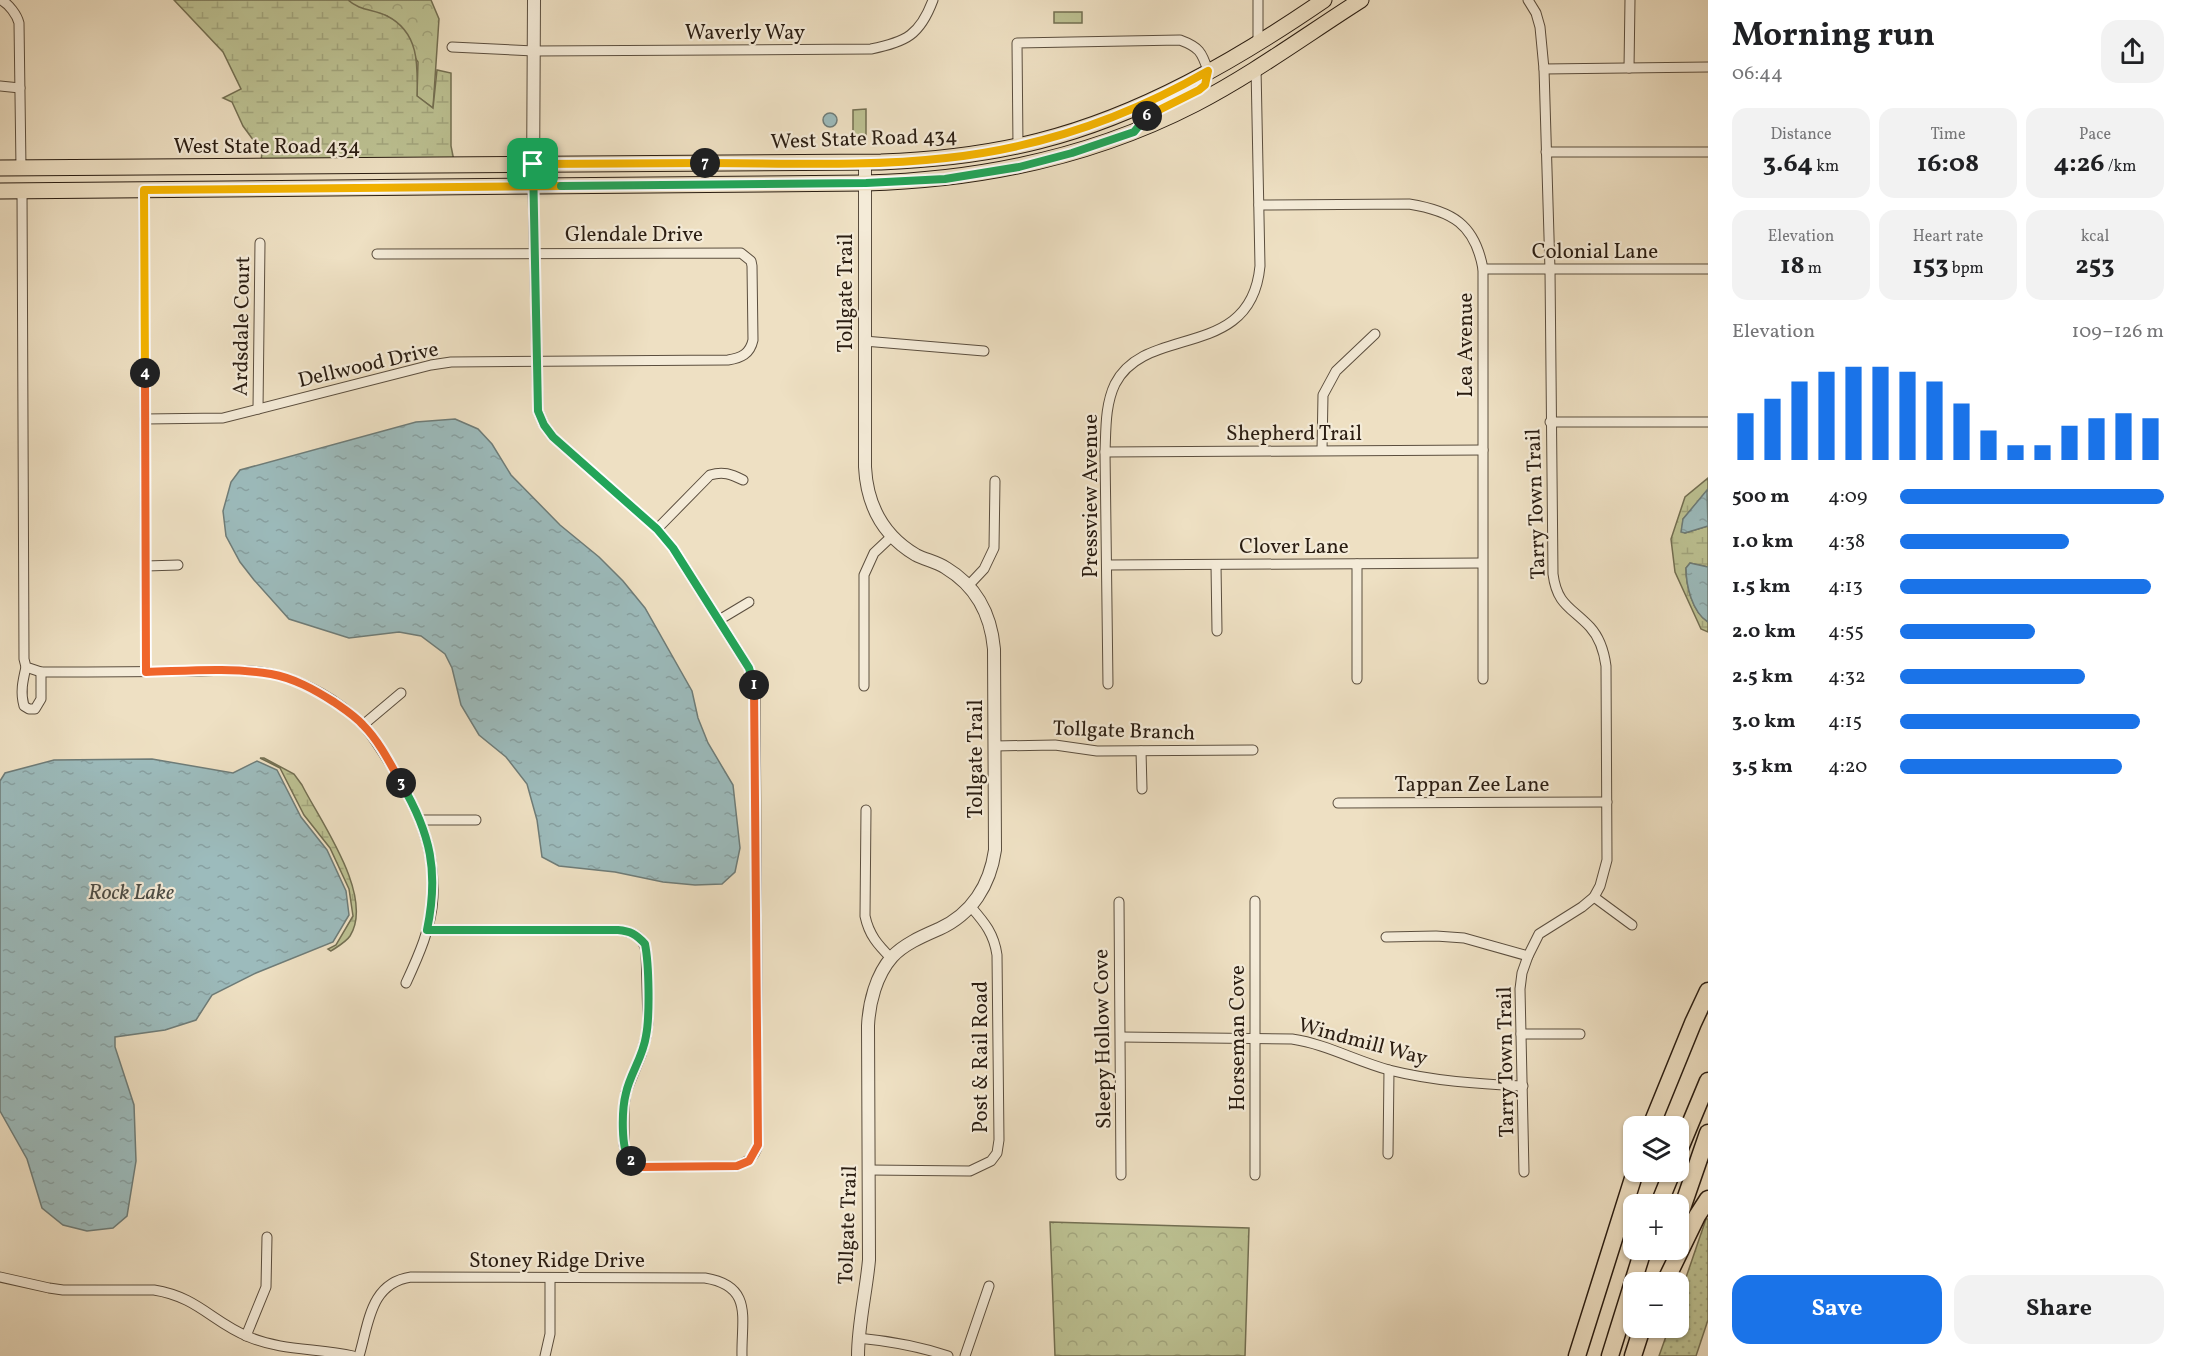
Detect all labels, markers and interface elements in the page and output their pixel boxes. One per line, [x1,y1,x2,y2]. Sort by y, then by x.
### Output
text: Morning run [1732,14,1935,60]
street label: Waverly Way [685,19,806,48]
button: share [2101,20,2164,83]
text: 06:44 [1732,60,1783,88]
pin: 6 [1132,101,1162,131]
text: 6 [1143,105,1151,127]
street label: West State Road 434 [770,122,958,157]
text: Distance [1770,124,1832,146]
text: Time [1930,124,1966,146]
text: Pace [2079,124,2111,146]
street label: West State Road 434 [174,133,360,162]
pin [507,138,558,189]
text: 3.64 [1763,146,1813,182]
text: 16:08 [1917,146,1979,182]
text: 4:26 [2054,146,2105,182]
icon: arrive [516,147,549,180]
pin: 7 [690,148,720,178]
text: 7 [701,152,709,174]
text: km [1813,156,1839,178]
text: /km [2105,156,2136,178]
street label: Glendale Drive [565,221,703,250]
text: Elevation [1768,226,1834,248]
text: Heart rate [1913,226,1983,248]
text: kcal [2081,226,2109,248]
street label: Tollgate Trail [832,233,861,353]
street label: Colonial Lane [1532,238,1658,267]
text: 18 [1780,248,1805,284]
text: 153 [1912,248,1948,284]
text: 253 [2075,248,2115,284]
street label: Ardsdale Court [227,256,258,396]
text: m [1805,258,1822,280]
text: bpm [1948,258,1984,280]
street label: Lea Avenue [1452,292,1481,398]
text: Elevation [1732,318,1815,346]
text: 109–126 m [2071,318,2164,346]
street label: Dellwood Drive [295,335,442,396]
pin: 4 [130,358,160,388]
text: 4 [140,362,150,384]
street label: Pressview Avenue [1077,414,1106,578]
street label: Shepherd Trail [1226,420,1362,449]
street label: Tarry Town Trail [1519,428,1554,580]
text: 500 m [1732,483,1790,511]
text: 4:09 [1828,483,1867,511]
text: 1.0 km [1732,528,1794,556]
text: 4:38 [1828,528,1865,556]
street label: Clover Lane [1239,533,1349,562]
text: 1.5 km [1732,573,1791,601]
text: 4:13 [1828,573,1863,601]
text: 2.0 km [1732,618,1796,646]
text: 4:55 [1828,618,1864,646]
text: 2.5 km [1732,663,1793,691]
text: 4:32 [1828,663,1866,691]
pin: 1 [739,670,769,700]
text: 1 [751,674,757,696]
street label: Tollgate Trail [962,699,991,819]
text: 3.0 km [1732,708,1796,736]
text: 4:15 [1828,708,1862,736]
street label: Tollgate Branch [1052,715,1196,748]
text: 3.5 km [1732,753,1793,781]
text: 4:20 [1828,753,1867,781]
pin: 3 [386,768,416,798]
street label: Tappan Zee Lane [1395,771,1549,800]
text: 3 [397,772,405,794]
water label: Rock Lake [88,878,174,909]
street label: Sleepy Hollow Cove [1087,949,1120,1129]
street label: Horseman Cove [1224,965,1253,1111]
street label: Post & Rail Road [967,981,996,1133]
street label: Tarry Town Trail [1491,986,1522,1138]
street label: Windmill Way [1295,1011,1431,1074]
map controls [1623,1116,1689,1338]
button: layers [1623,1116,1689,1182]
pin: 2 [616,1146,646,1176]
text: 2 [627,1150,635,1172]
street label: Tollgate Trail [832,1165,865,1285]
button: + [1623,1194,1689,1260]
street label: Stoney Ridge Drive [469,1247,645,1276]
button: − [1623,1272,1689,1338]
button: Save [1732,1275,1942,1344]
button: Share [1954,1275,2164,1344]

